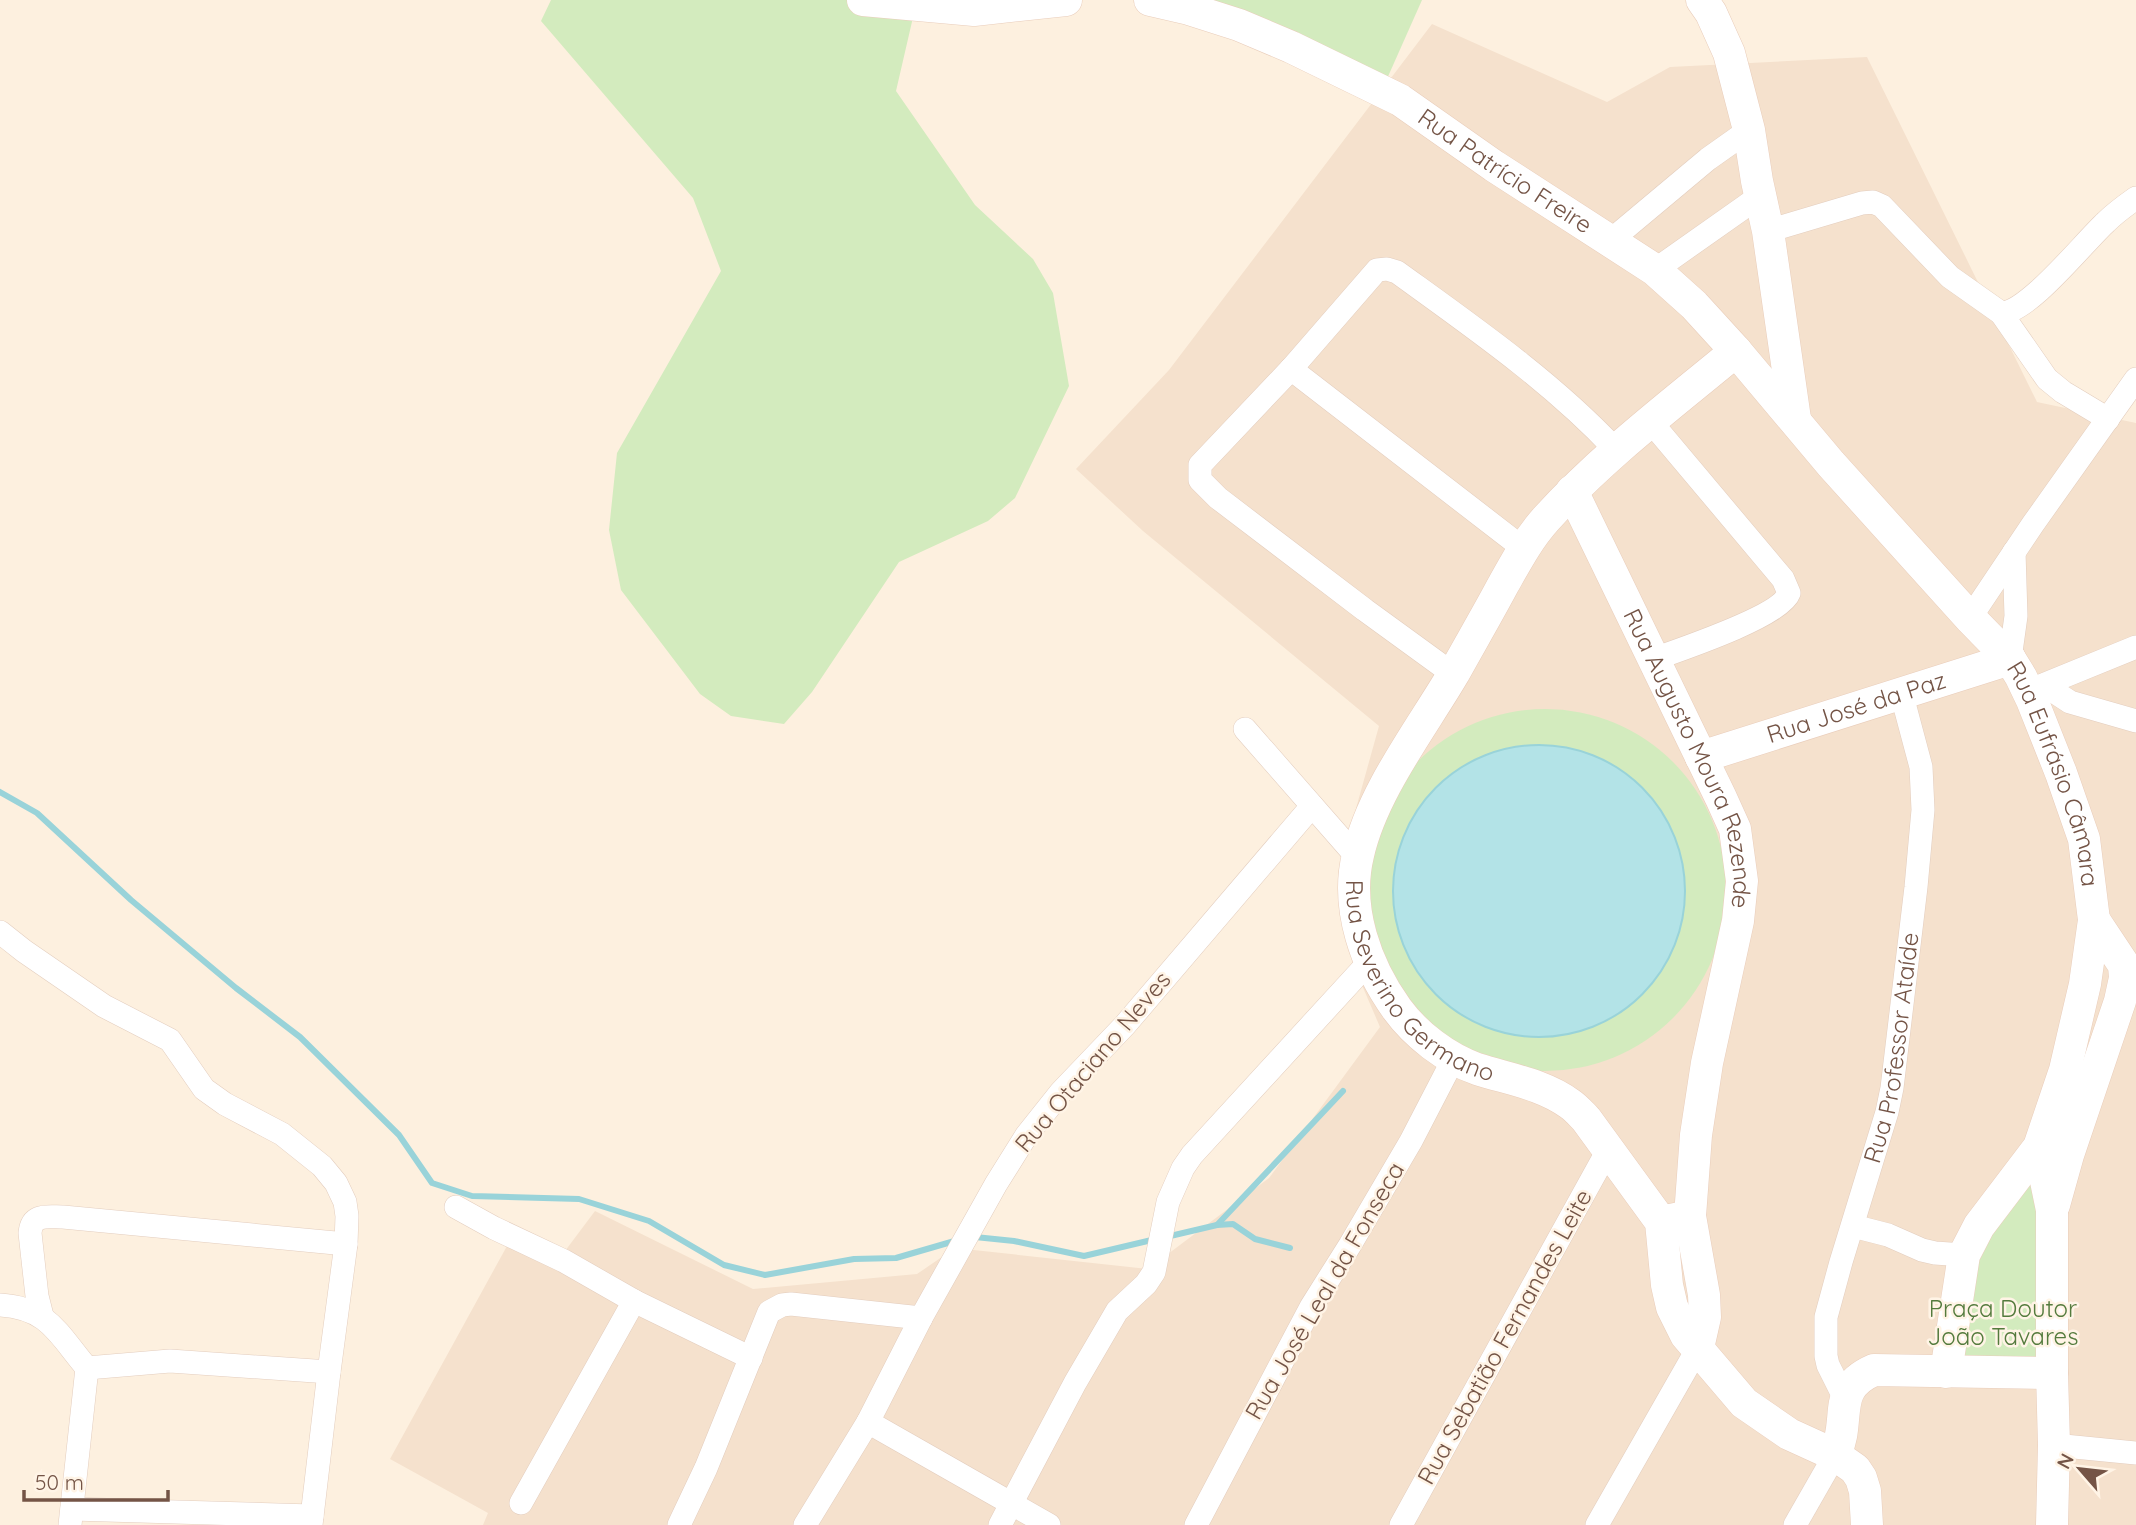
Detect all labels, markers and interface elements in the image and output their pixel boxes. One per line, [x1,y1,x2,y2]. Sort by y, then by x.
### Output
street label: Rua Patrício Freire [1412,101,1598,239]
street label: Rua Augusto Moura Rezende [1617,603,1758,910]
street label: Rua Eufrásio Câmara [2001,655,2106,888]
street label: Rua José da Paz [1763,664,1949,749]
street label: Rua Severino Germano [1340,880,1498,1087]
street label: Rua Professor Ataíde [1856,931,1924,1167]
street label: Rua Otaciano Neves [1008,965,1177,1158]
street label: Rua José Leal da Fonseca [1238,1156,1410,1425]
street label: Rua Sebatião Fernandes Leite [1410,1184,1598,1489]
park label: Praça Doutor João Tavares [1928,1293,2078,1351]
north arrow [2045,1434,2115,1504]
text: N [2051,1449,2079,1473]
scale bar [24,1458,168,1502]
text: 50 m [35,1469,84,1495]

